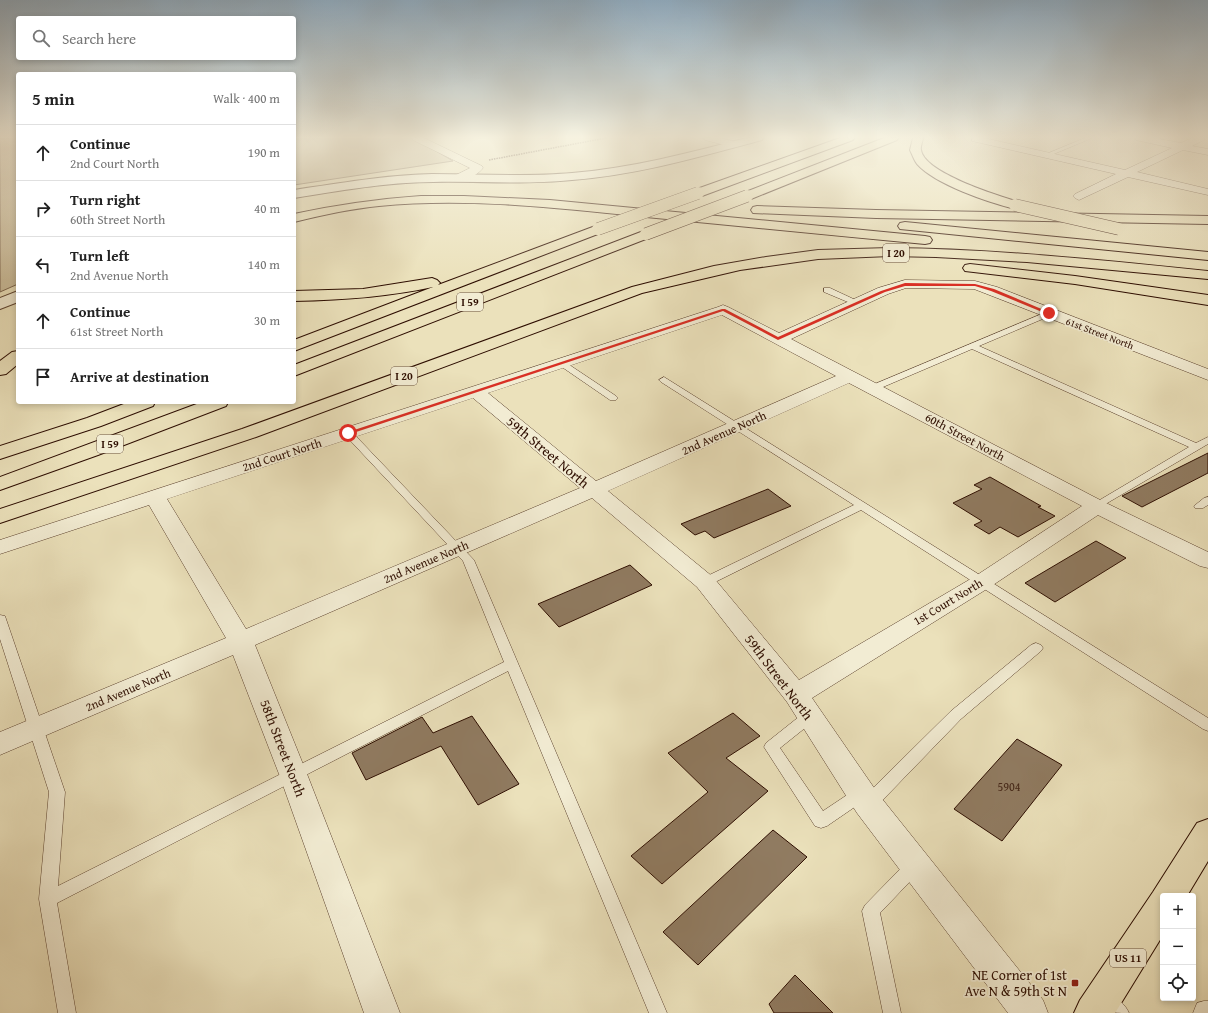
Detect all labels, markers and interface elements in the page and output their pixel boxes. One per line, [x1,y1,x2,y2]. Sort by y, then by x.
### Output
search box [16,16,296,60]
icon: search [30,27,52,49]
text: Search here [62,28,136,49]
text: 5 min [32,86,74,111]
text: Walk · 400 m [213,89,280,108]
text: Continue [70,133,131,154]
icon: ahead [32,142,54,164]
text: 190 m [248,143,280,162]
text: 2nd Court North [70,154,159,173]
text: Turn right [70,189,141,210]
icon: right [32,198,54,220]
text: 40 m [254,199,280,218]
text: 60th Street North [70,210,165,229]
road number: I 20 [883,244,909,262]
text: Turn left [70,245,129,266]
icon: left [32,254,54,276]
text: 140 m [248,255,280,274]
text: 2nd Avenue North [70,266,169,285]
road number: I 59 [457,293,483,311]
text: Continue [70,301,131,322]
route end [1040,304,1058,322]
icon: ahead [32,310,54,332]
text: 30 m [254,311,280,330]
street label: 61st Street North [1064,314,1136,353]
text: 61st Street North [70,322,163,341]
icon: arrive [32,366,54,388]
text: Arrive at destination [70,366,209,387]
road number: I 20 [391,367,417,385]
street label: 2nd Avenue North [679,406,769,459]
street label: 60th Street North [922,408,1008,465]
street label: 59th Street North [502,411,594,493]
route start [339,424,357,442]
street label: 2nd Court North [240,434,324,475]
road number: I 59 [97,435,123,453]
street label: 2nd Avenue North [381,536,471,587]
street label: 1st Court North [910,574,986,629]
street label: 59th Street North [740,630,818,724]
street label: 2nd Avenue North [83,664,173,715]
street label: 58th Street North [255,696,311,800]
house number: 5904 [997,778,1021,795]
map controls [1160,893,1196,1001]
button: + [1160,893,1196,929]
button: − [1160,929,1196,965]
road number: US 11 [1110,949,1146,967]
place label: NE Corner of 1st Ave N & 59th St N [965,965,1067,1001]
button: locate [1160,965,1196,1001]
marker: NE Corner of 1st Ave N & 59th St N [1070,978,1080,988]

